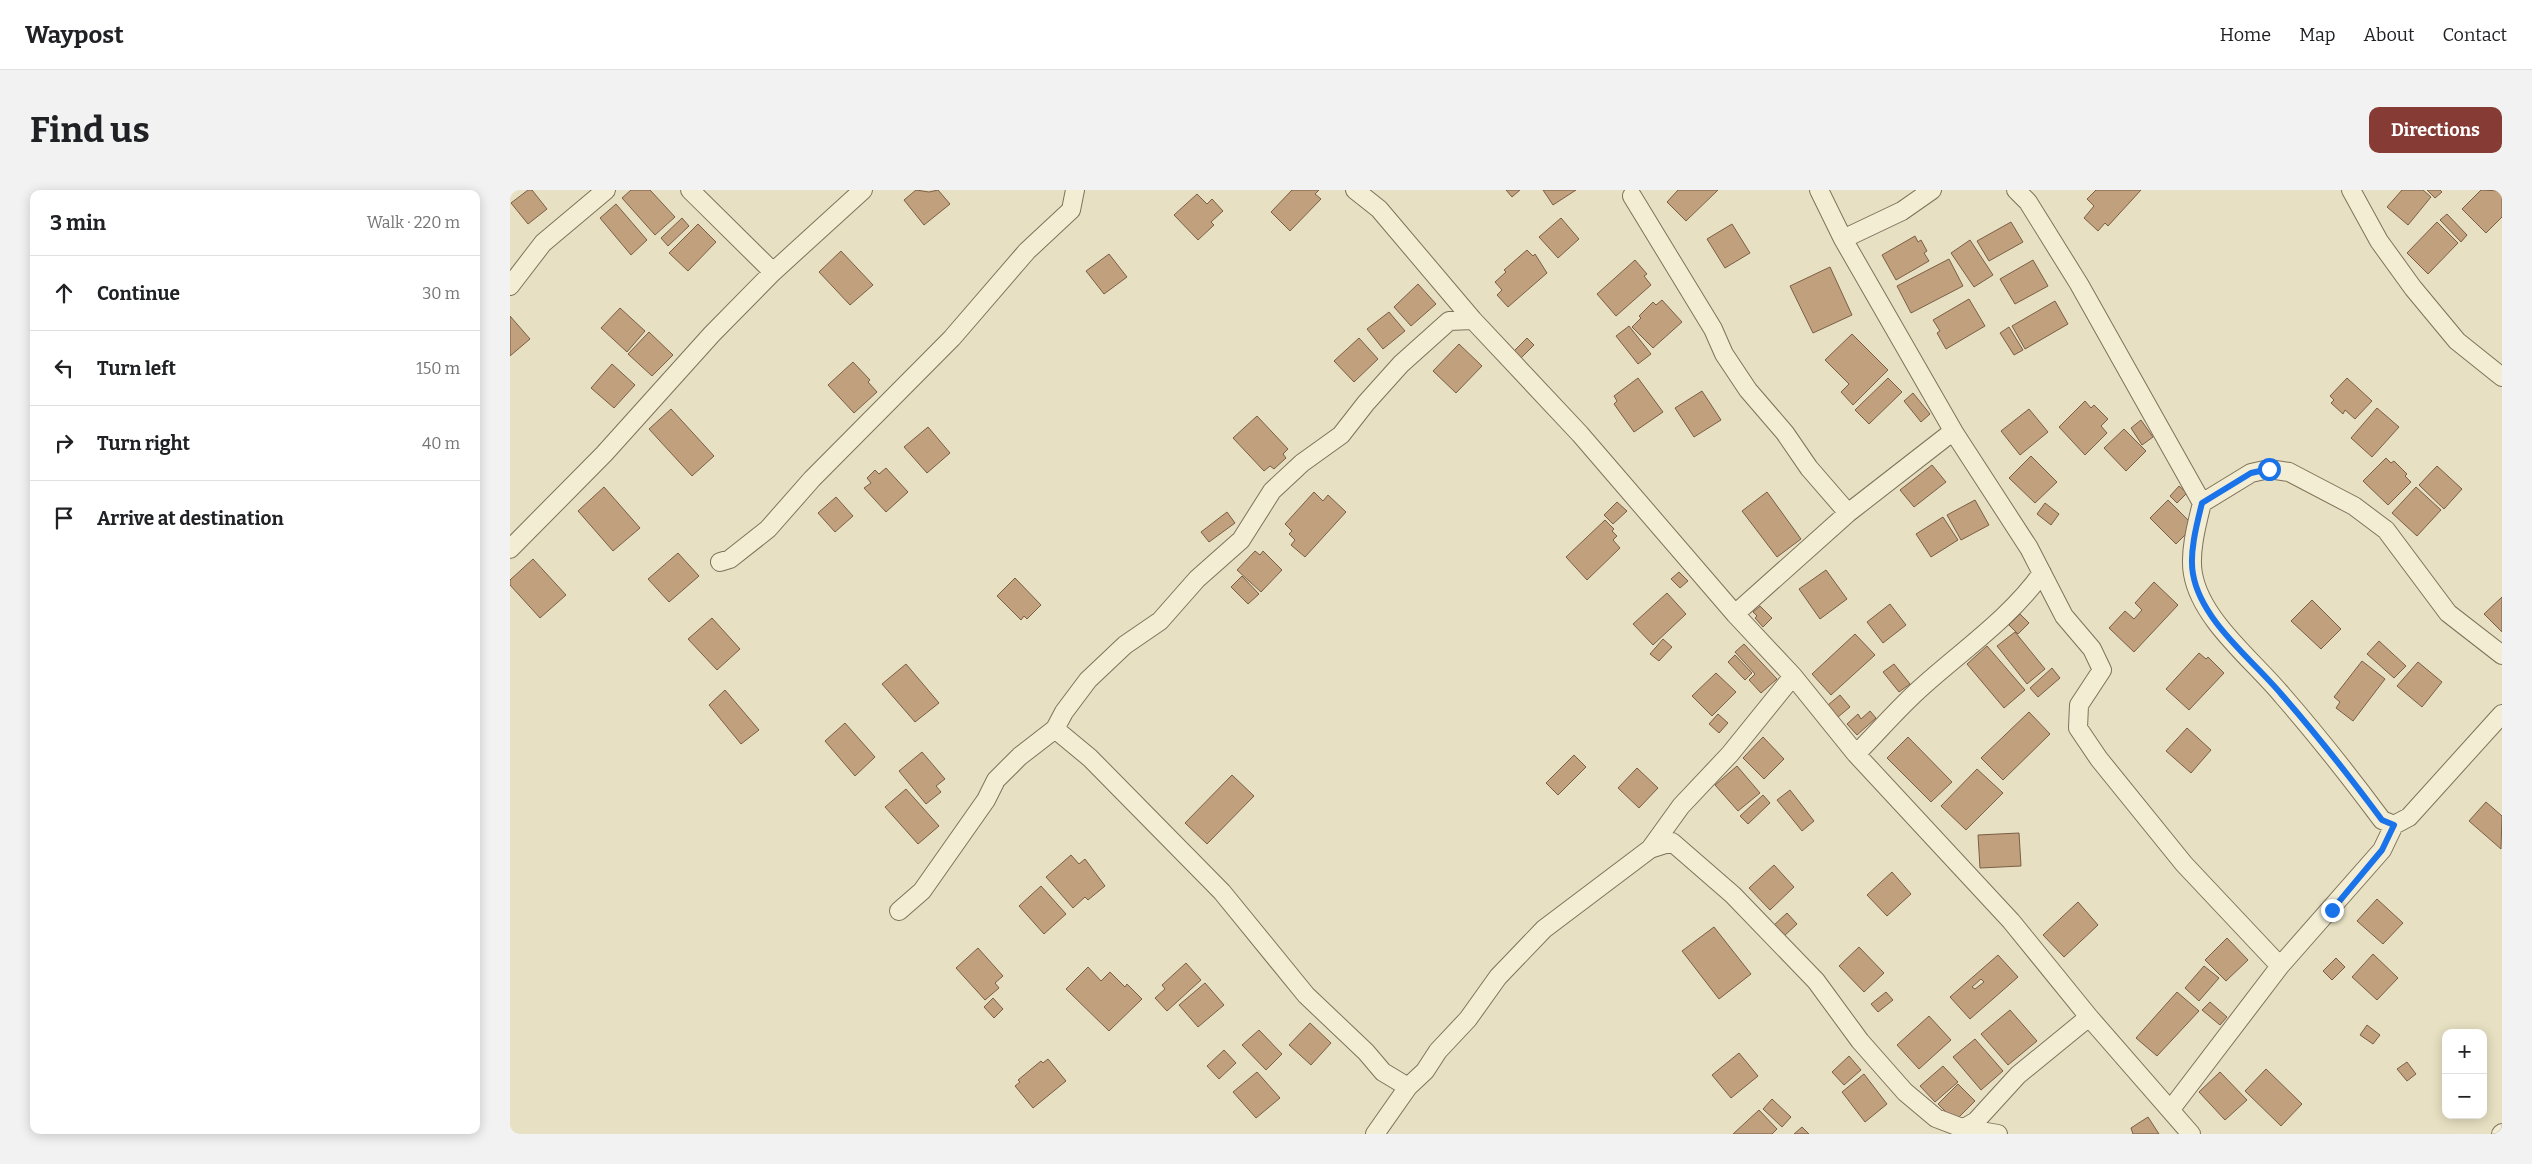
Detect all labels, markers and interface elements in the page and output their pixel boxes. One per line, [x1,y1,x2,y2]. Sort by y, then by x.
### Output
text: Waypost [25,21,124,49]
text: Home [2220,24,2271,46]
text: Map [2299,24,2335,46]
text: About [2363,24,2414,46]
text: Contact [2442,24,2507,46]
button: Directions [2369,107,2502,153]
text: Find us [30,109,150,151]
text: 3 min [50,210,106,236]
text: Walk · 220 m [367,213,460,232]
icon: ahead [50,279,78,307]
text: Continue [97,282,180,305]
text: 30 m [422,284,460,303]
icon: left [50,354,78,382]
text: Turn left [97,357,176,380]
text: 150 m [416,359,460,378]
icon: right [50,429,78,457]
text: Turn right [97,432,190,455]
text: 40 m [422,434,460,453]
route start [2258,458,2281,481]
icon: arrive [50,504,78,532]
text: Arrive at destination [97,507,284,530]
route end [2321,899,2344,922]
map controls [2442,1029,2487,1119]
button: + [2442,1029,2487,1074]
button: − [2442,1074,2487,1119]

